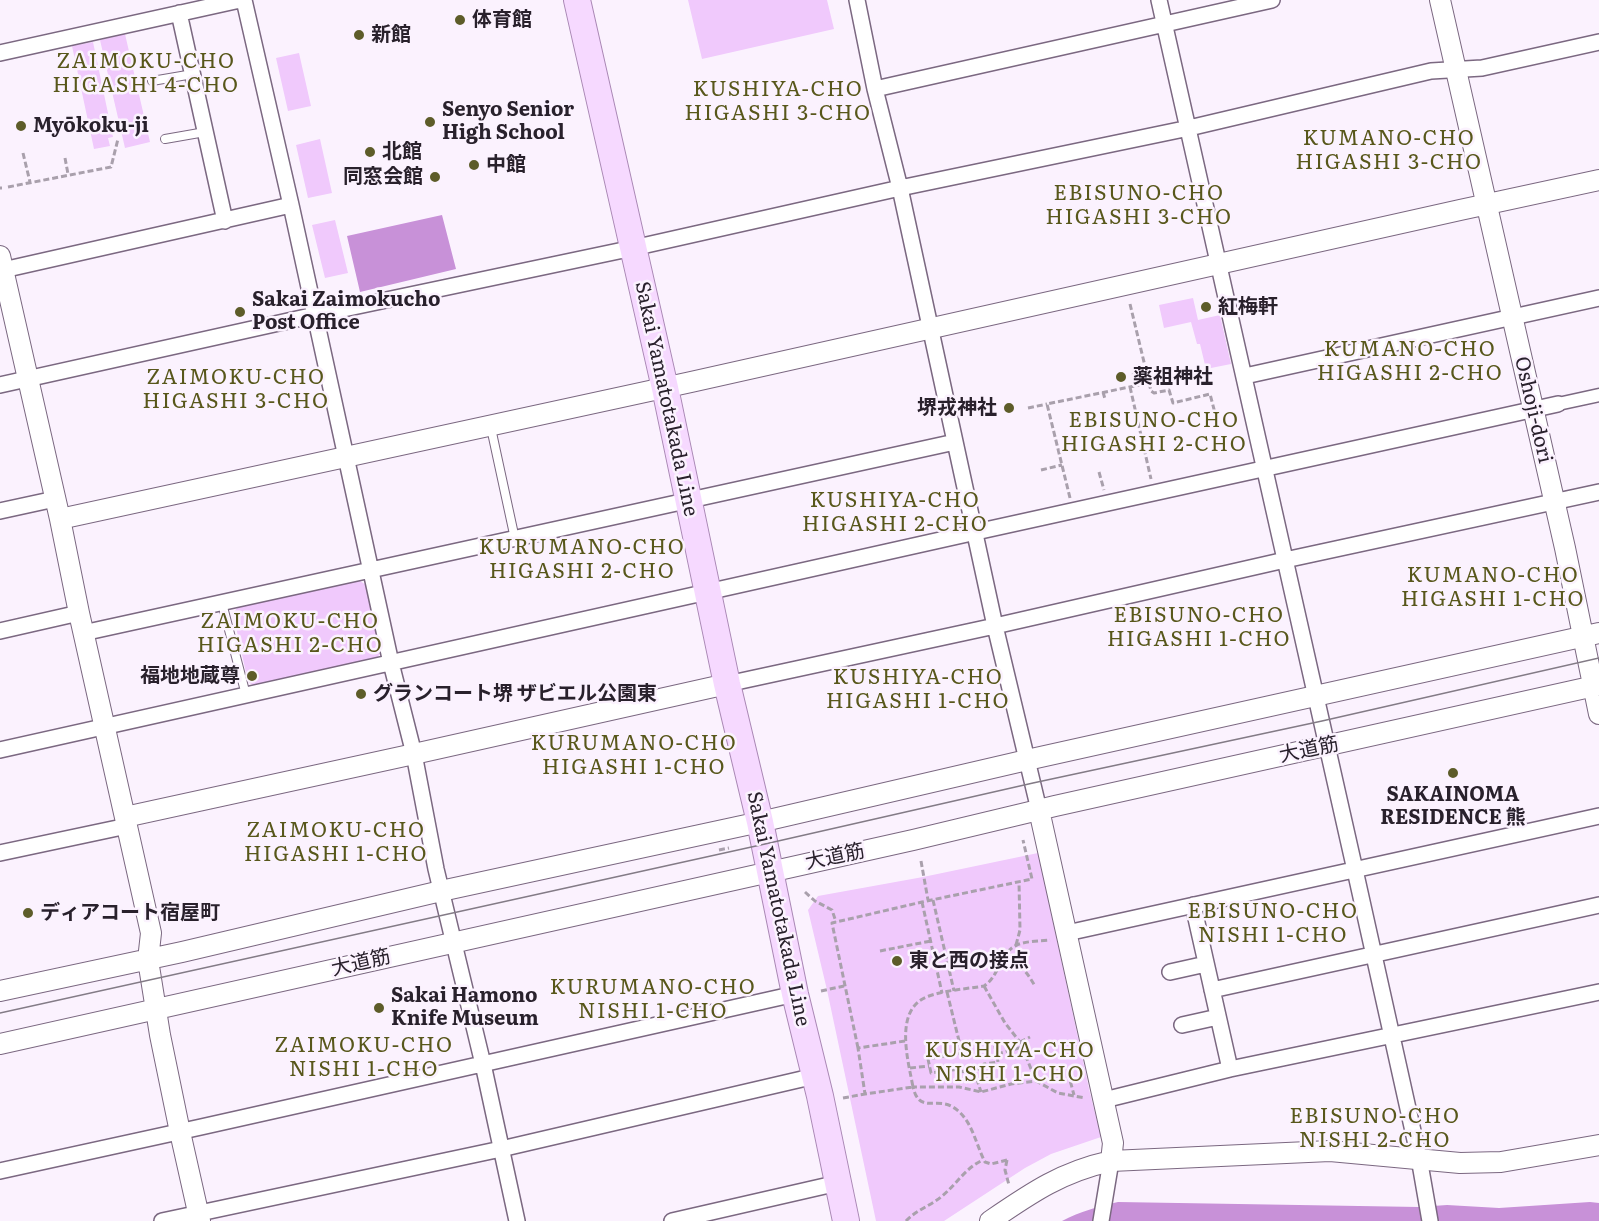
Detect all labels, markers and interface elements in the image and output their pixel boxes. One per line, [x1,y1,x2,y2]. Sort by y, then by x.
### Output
place label: 体育館 [472,8,532,32]
marker: 体育館 [453,13,467,27]
place label: 新館 [371,23,411,47]
marker: 新館 [352,28,366,42]
district label: ZAIMOKU-CHO HIGASHI 4-CHO [52,49,240,99]
district label: KUSHIYA-CHO HIGASHI 3-CHO [685,77,871,127]
place label: Senyo Senior High School [442,98,574,145]
place label: Myōkoku-ji [33,114,149,138]
marker: Senyo Senior High School [423,115,437,129]
marker: Myōkoku-ji [14,119,28,133]
district label: KUMANO-CHO HIGASHI 3-CHO [1296,126,1482,176]
place label: 北館 [382,140,422,164]
marker: 北館 [363,145,377,159]
place label: 中館 [486,153,526,177]
marker: 中館 [467,158,481,172]
place label: 同窓会館 [343,165,423,189]
marker: 同窓会館 [428,170,442,184]
district label: EBISUNO-CHO HIGASHI 3-CHO [1046,181,1232,231]
street label: Sakai Yamatotakada Line [629,279,703,519]
place label: Sakai Zaimokucho Post Office [252,288,440,335]
place label: 紅梅軒 [1218,295,1278,319]
marker: 紅梅軒 [1199,300,1213,314]
marker: Sakai Zaimokucho Post Office [233,305,247,319]
district label: KUMANO-CHO HIGASHI 2-CHO [1317,337,1503,387]
street label: Oshoji-dori [1509,354,1557,466]
district label: ZAIMOKU-CHO HIGASHI 3-CHO [143,365,329,415]
place label: 薬祖神社 [1133,365,1213,389]
marker: 薬祖神社 [1114,370,1128,384]
place label: 堺戎神社 [917,396,997,420]
marker: 堺戎神社 [1002,401,1016,415]
district label: EBISUNO-CHO HIGASHI 2-CHO [1061,408,1247,458]
district label: KUSHIYA-CHO HIGASHI 2-CHO [802,488,988,538]
district label: KURUMANO-CHO HIGASHI 2-CHO [479,535,685,585]
district label: KUMANO-CHO HIGASHI 1-CHO [1401,563,1585,613]
district label: EBISUNO-CHO HIGASHI 1-CHO [1107,603,1291,653]
district label: ZAIMOKU-CHO HIGASHI 2-CHO [197,609,383,659]
place label: 福地地蔵尊 [140,664,240,688]
district label: KUSHIYA-CHO HIGASHI 1-CHO [826,665,1010,715]
marker: 福地地蔵尊 [245,669,259,683]
place label: グランコート堺 ザビエル公園東 [373,682,657,706]
marker: グランコート堺 ザビエル公園東 [354,687,368,701]
district label: KURUMANO-CHO HIGASHI 1-CHO [531,731,737,781]
street label: 大道筋 [1277,732,1341,768]
marker: SAKAINOMA RESIDENCE 熊 [1446,766,1460,780]
place label: SAKAINOMA RESIDENCE 熊 [1380,783,1526,830]
street label: Sakai Yamatotakada Line [741,789,815,1029]
district label: ZAIMOKU-CHO HIGASHI 1-CHO [244,818,428,868]
street label: 大道筋 [803,839,867,875]
district label: EBISUNO-CHO NISHI 1-CHO [1188,899,1358,949]
place label: ディアコート宿屋町 [40,901,220,925]
marker: ディアコート宿屋町 [21,906,35,920]
street label: 大道筋 [329,945,393,981]
place label: 東と西の接点 [909,949,1029,973]
marker: 東と西の接点 [890,954,904,968]
district label: KURUMANO-CHO NISHI 1-CHO [550,975,756,1025]
place label: Sakai Hamono Knife Museum [391,984,539,1031]
marker: Sakai Hamono Knife Museum [372,1001,386,1015]
district label: ZAIMOKU-CHO NISHI 1-CHO [275,1033,453,1083]
district label: KUSHIYA-CHO NISHI 1-CHO [925,1038,1095,1088]
district label: EBISUNO-CHO NISHI 2-CHO [1290,1104,1460,1154]

